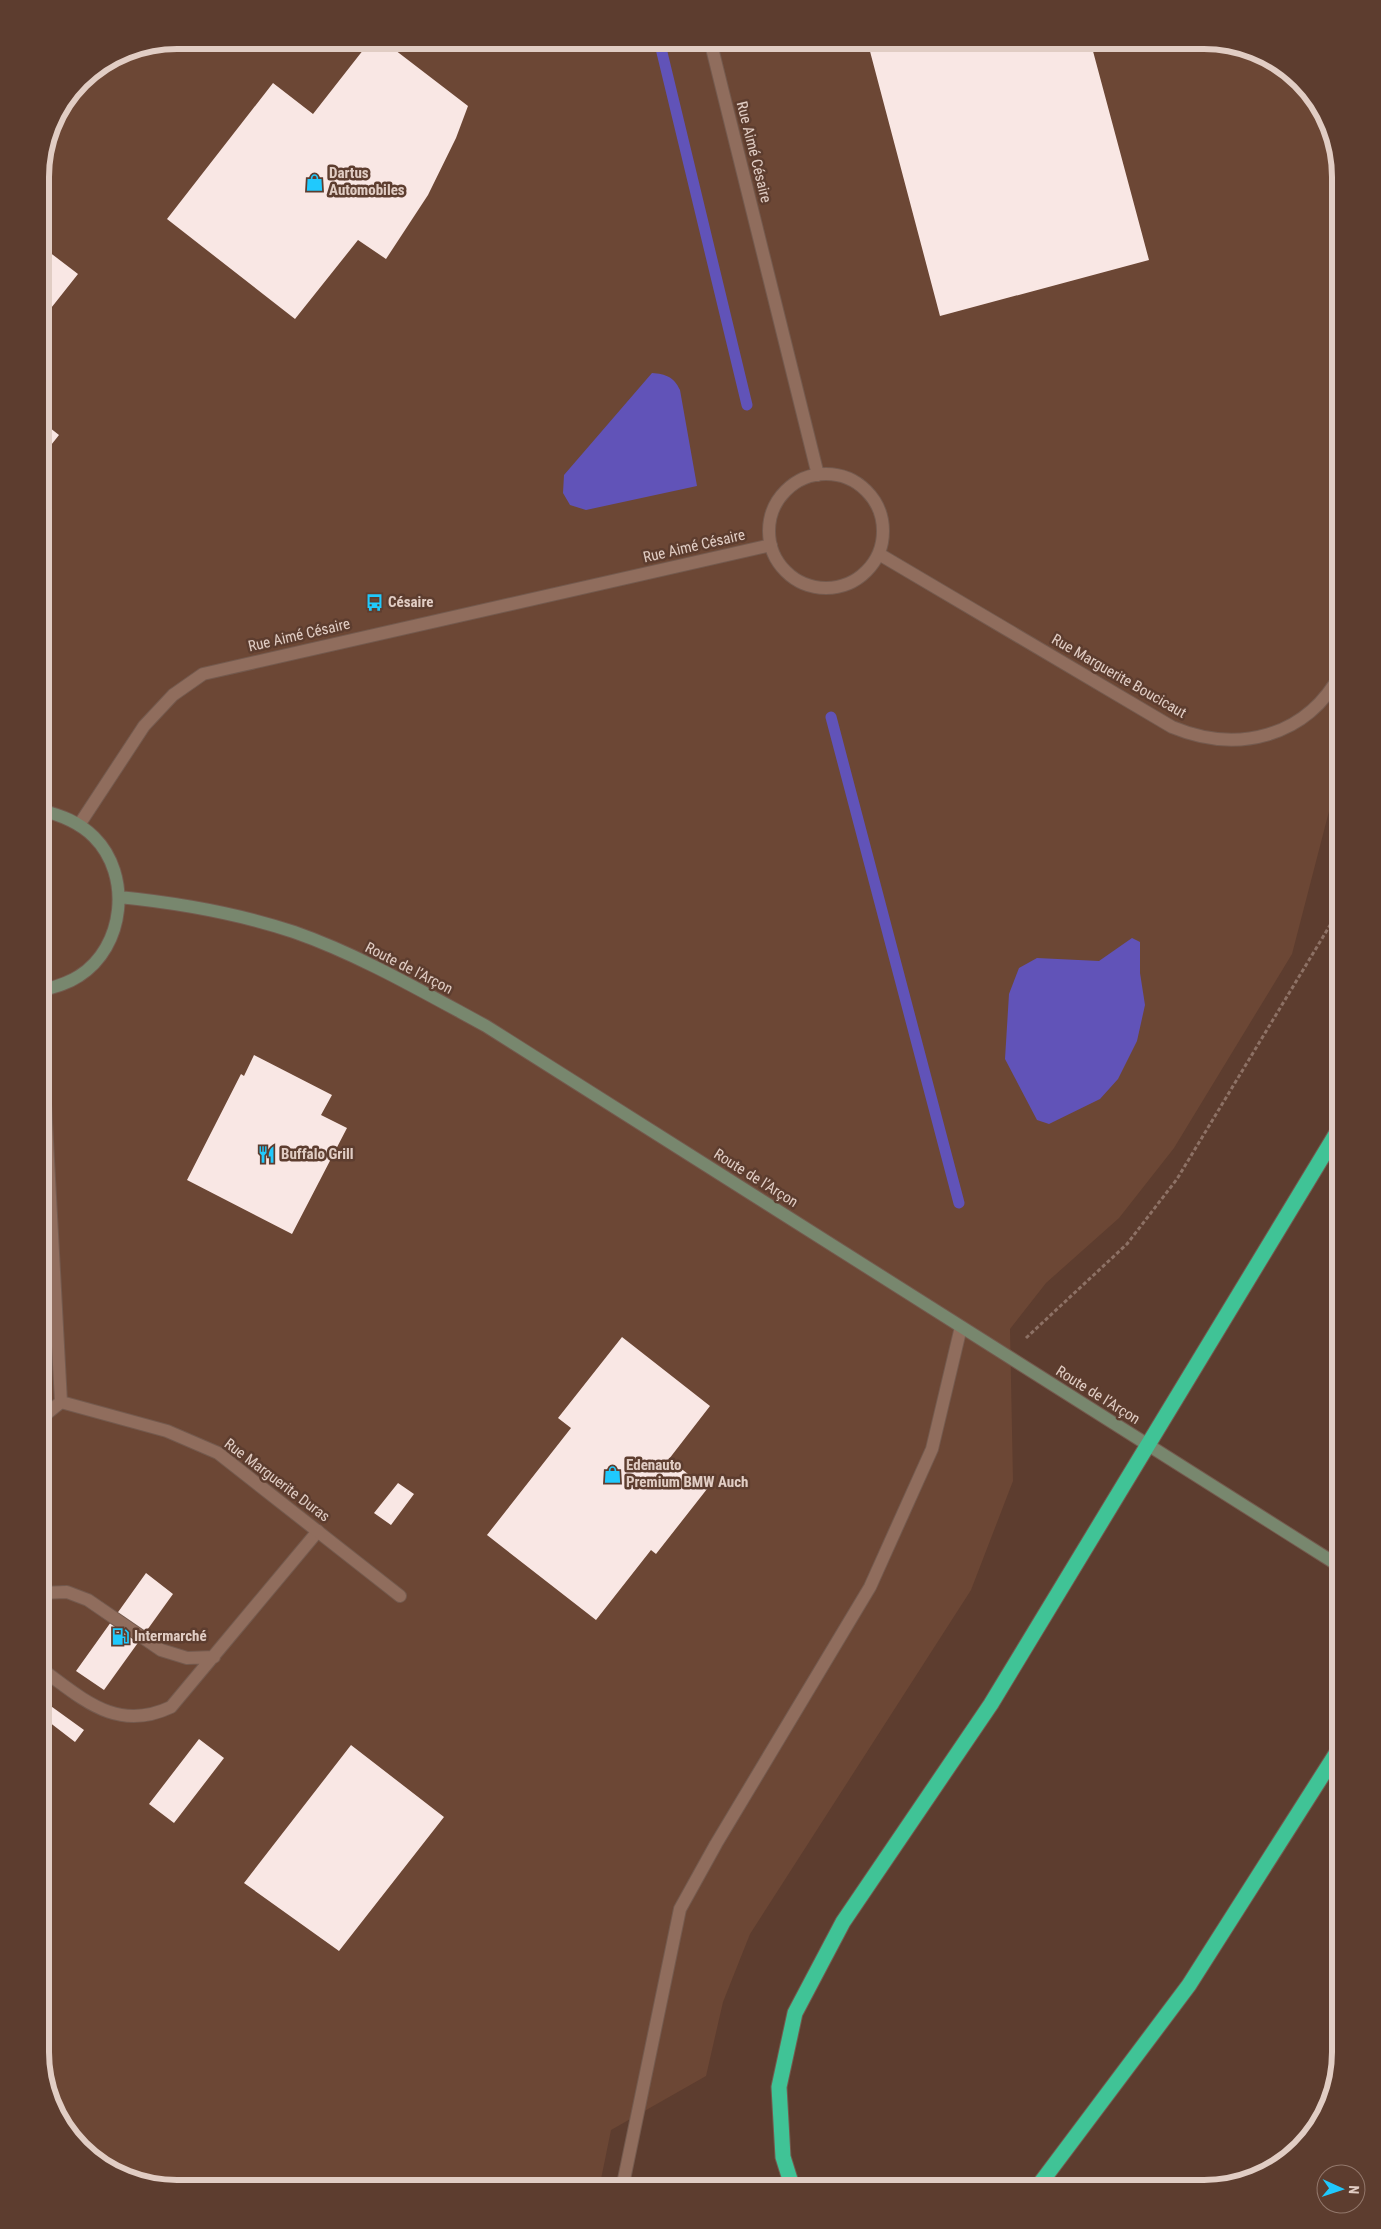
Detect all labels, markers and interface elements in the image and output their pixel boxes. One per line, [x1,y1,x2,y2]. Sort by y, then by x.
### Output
street label: Rue Aimé Césaire [733,99,775,205]
place label: Dartus Automobiles [329,164,405,199]
shop icon: Dartus Automobiles [305,172,325,192]
street label: Rue Aimé Césaire [641,526,747,566]
bus stop icon: Césaire [364,592,384,612]
place label: Césaire [388,593,433,611]
street label: Rue Aimé Césaire [246,615,352,655]
street label: Rue Marguerite Boucicaut [1049,630,1189,722]
street label: Route de l’Arçon [362,938,456,998]
restaurant icon: Buffalo Grill [257,1144,277,1164]
place label: Buffalo Grill [281,1145,353,1163]
street label: Route de l’Arçon [711,1145,801,1211]
street label: Route de l’Arçon [1053,1362,1143,1428]
street label: Rue Marguerite Duras [221,1434,333,1526]
place label: Edenauto Premium BMW Auch [626,1456,748,1491]
shop icon: Edenauto Premium BMW Auch [602,1464,622,1484]
fuel station icon: Intermarché [110,1626,130,1646]
place label: Intermarché [134,1627,207,1645]
north arrow [1316,2164,1366,2214]
text: N [1346,2185,1362,2194]

